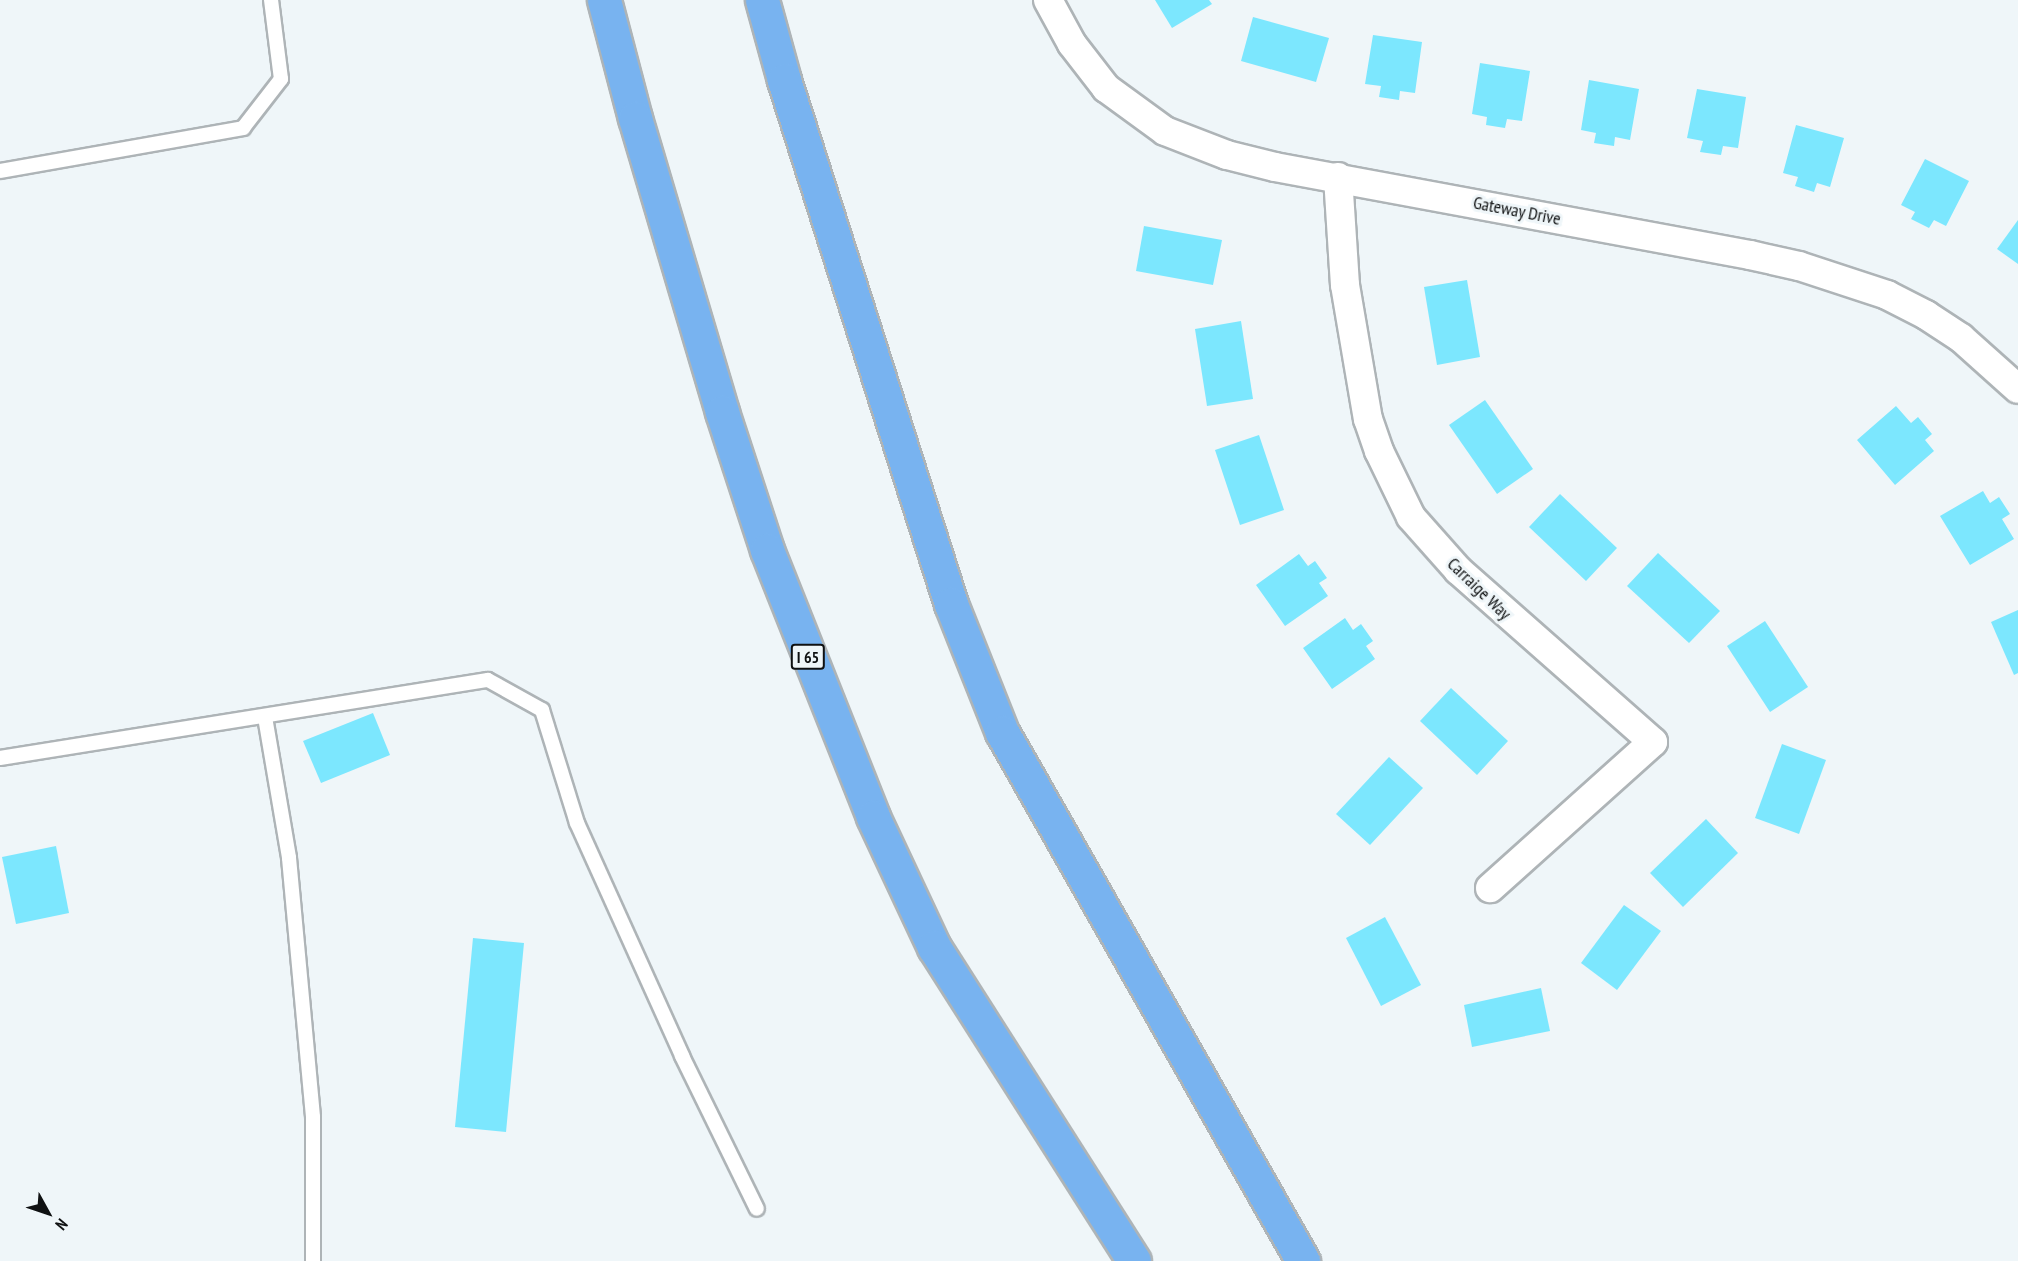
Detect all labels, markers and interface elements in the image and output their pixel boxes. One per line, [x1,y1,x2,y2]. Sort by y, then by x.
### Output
street label: Gateway Drive [1471,192,1563,230]
street label: Carraige Way [1442,553,1516,625]
road number: I 65 [790,644,826,670]
north arrow [18,1183,78,1243]
text: N [51,1215,72,1234]

